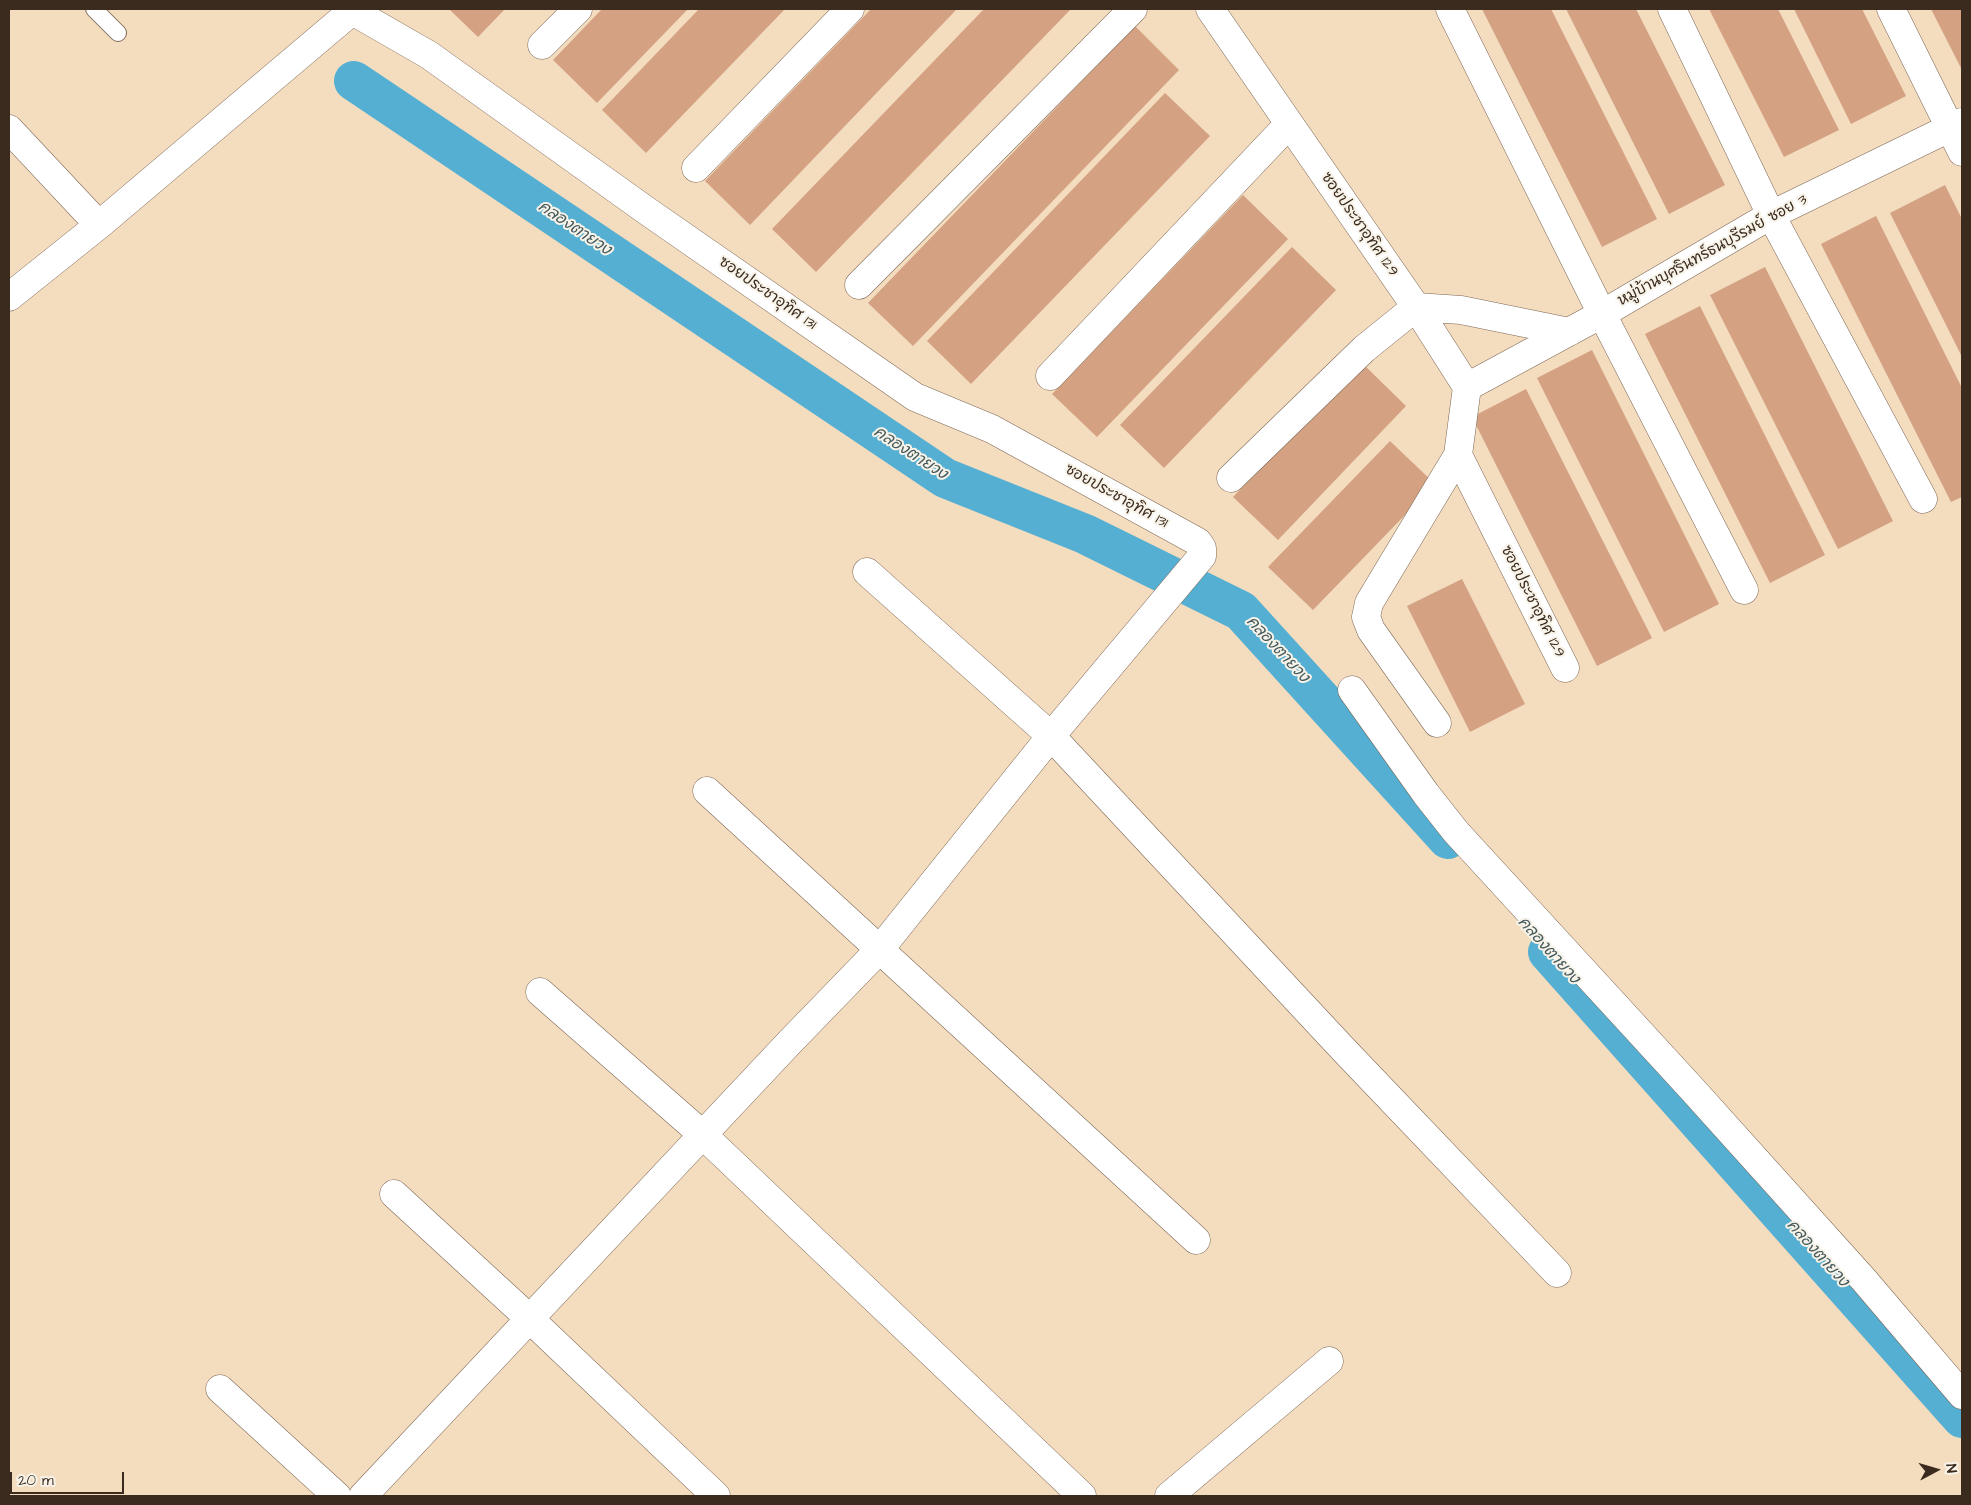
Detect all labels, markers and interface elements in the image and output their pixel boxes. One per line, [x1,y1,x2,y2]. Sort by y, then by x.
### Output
street label: ซอยประชาอุทิศ 129 [1316,170,1402,280]
street label: หมู่บ้านบุศรินทร์ธนบุรีรมย์ ซอย 3 [1615,191,1811,311]
water label: คลองตายวง [534,198,614,260]
street label: ซอยประชาอุทิศ 131 [715,254,819,334]
water label: คลองตายวง [870,423,950,485]
street label: ซอยประชาอุทิศ 131 [1061,461,1171,533]
street label: ซอยประชาอุทิศ 129 [1496,543,1568,661]
water label: คลองตายวง [1241,613,1313,687]
water label: คลองตายวง [1513,914,1583,988]
water label: คลองตายวง [1782,1217,1852,1291]
north arrow [1911,1445,1961,1495]
scale bar [12,1462,126,1494]
text: N [1941,1463,1961,1474]
text: 20 m [18,1470,54,1491]

